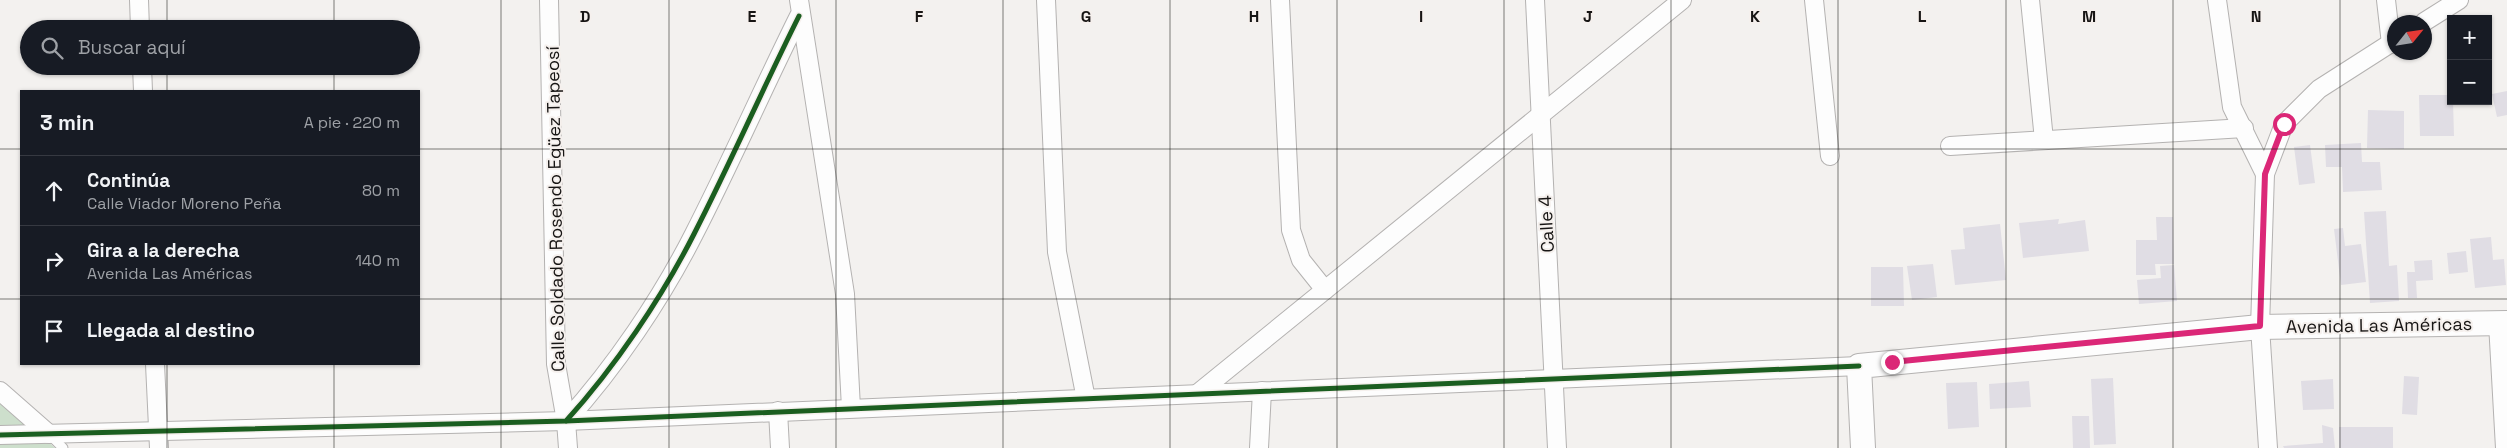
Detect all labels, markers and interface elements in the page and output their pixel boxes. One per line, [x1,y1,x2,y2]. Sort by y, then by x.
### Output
text: D [580,6,590,27]
text: E [748,6,757,27]
text: F [915,6,924,27]
text: G [1081,6,1091,27]
text: H [1249,6,1259,27]
text: I [1419,6,1423,27]
text: J [1583,6,1593,27]
text: K [1750,6,1760,27]
text: L [1918,6,1927,27]
text: M [2082,6,2096,27]
text: N [2251,6,2261,27]
north arrow [2387,15,2432,60]
map controls [2447,15,2492,105]
button: + [2447,15,2492,60]
search box [20,20,420,75]
icon: search [38,34,66,62]
text: Buscar aquí [78,35,186,60]
street label: Calle Soldado Rosendo Egüez Tapeosí [541,45,569,372]
button: − [2447,60,2492,105]
text: 3 min [40,109,95,136]
text: A pie · 220 m [304,112,400,133]
route start [2273,113,2296,136]
text: Continúa [87,168,170,193]
icon: ahead [40,177,68,205]
text: 80 m [362,180,400,201]
text: Calle Viador Moreno Peña [87,193,281,214]
street label: Calle 4 [1533,195,1559,253]
text: Gira a la derecha [87,238,239,263]
icon: right [40,247,68,275]
text: 140 m [355,250,400,271]
text: Avenida Las Américas [87,263,253,284]
street label: Avenida Las Américas [2286,312,2472,338]
icon: arrive [40,317,68,345]
text: Llegada al destino [87,318,255,343]
route end [1881,351,1904,374]

